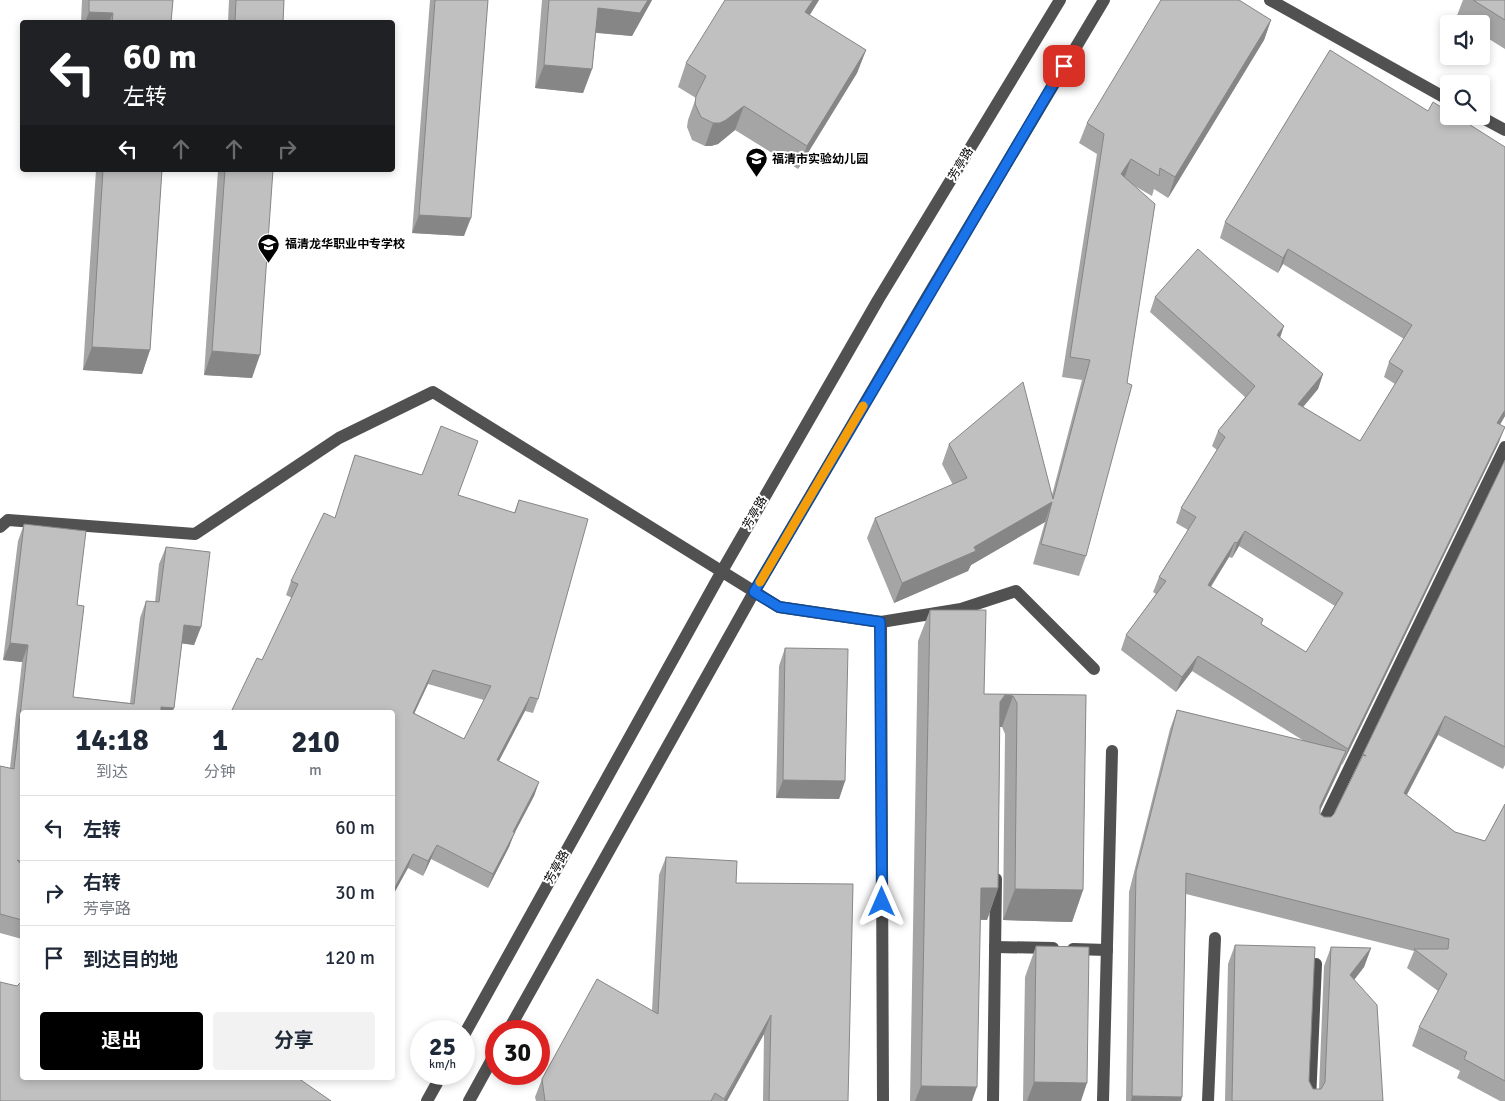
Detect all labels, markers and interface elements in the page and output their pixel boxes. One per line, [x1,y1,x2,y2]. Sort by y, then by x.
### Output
map controls [1440,15,1490,125]
button: sound [1440,15,1490,65]
text: 60 m [123,35,197,78]
icon: left [40,40,105,105]
pin [1043,45,1085,87]
icon: arrive [1050,52,1078,80]
button: search [1440,75,1490,125]
text: 左转 [123,83,167,110]
icon: left [114,135,142,163]
icon: ahead [167,135,195,163]
icon: ahead [220,135,248,163]
icon: right [273,135,301,163]
street label: 芳亭路 [945,145,977,183]
school or university icon: 福清市实验幼儿园 [744,147,768,178]
place label: 福清市实验幼儿园 [772,152,868,167]
school or university icon: 福清龙华职业中专学校 [257,232,281,263]
place label: 福清龙华职业中专学校 [285,237,405,252]
street label: 芳亭路 [740,494,770,532]
text: 14:18 [75,722,149,759]
text: 1 [212,722,228,759]
text: 210 [291,724,340,761]
text: m [309,760,322,780]
text: 到达 [96,762,128,782]
text: 分钟 [204,762,236,782]
icon: left [40,814,68,842]
text: 60 m [335,816,375,840]
text: 左转 [83,818,121,842]
street label: 芳亭路 [542,848,572,886]
text: 右转 [83,871,121,895]
position arrow [855,875,907,927]
icon: right [40,879,68,907]
text: 30 m [335,881,375,905]
text: 芳亭路 [83,899,131,919]
icon: arrive [40,944,68,972]
text: 120 m [325,946,375,970]
text: 到达目的地 [83,948,178,972]
button: 退出 [40,1012,203,1070]
button: 分享 [213,1012,375,1070]
speed limit sign: 30 [485,1020,550,1085]
text: 25 [429,1031,456,1062]
text: km/h [429,1057,456,1072]

